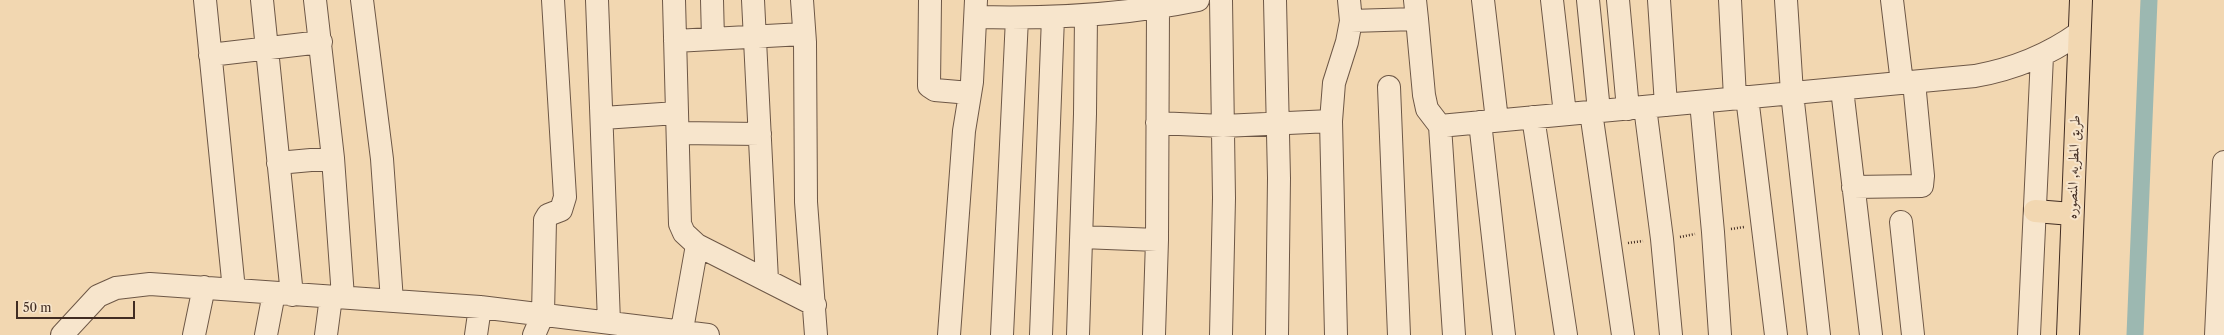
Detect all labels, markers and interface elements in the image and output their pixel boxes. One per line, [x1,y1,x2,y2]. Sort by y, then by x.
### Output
street label: طريق المطريه, المنصوره [2064,115,2084,219]
scale bar [18,293,137,319]
text: 50 m [23,300,52,315]

